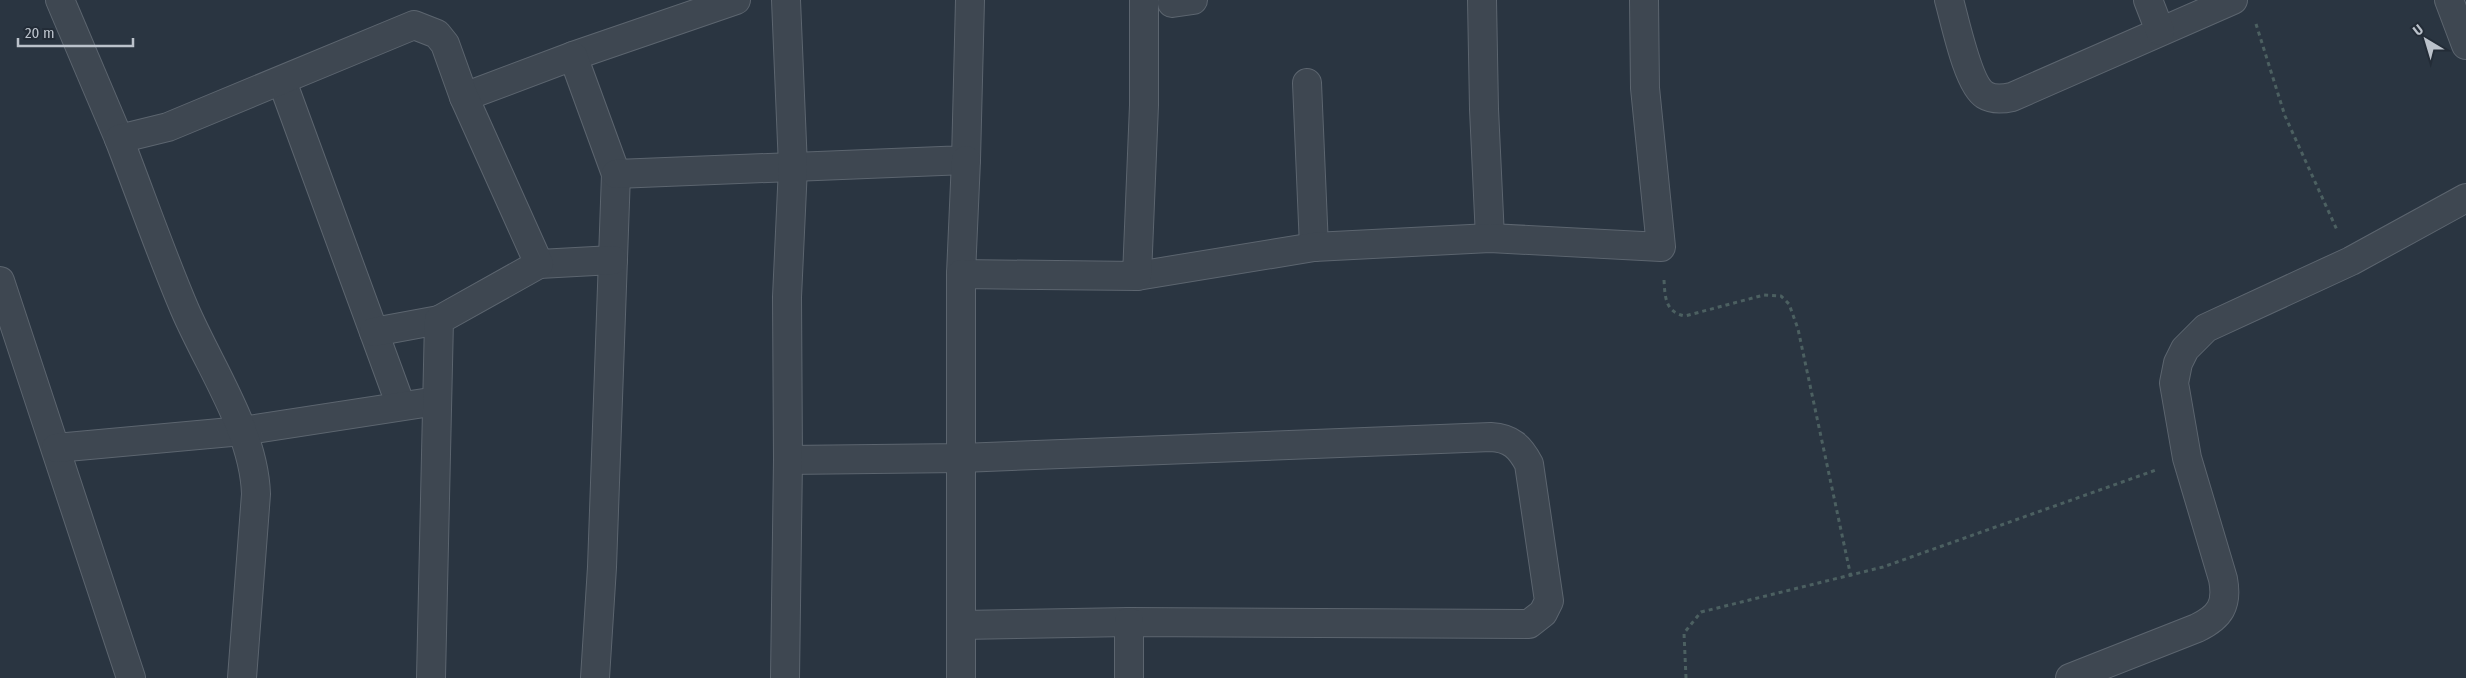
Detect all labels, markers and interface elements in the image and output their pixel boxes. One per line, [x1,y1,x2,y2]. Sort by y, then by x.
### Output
scale bar [18,15,132,47]
north arrow [2401,15,2451,65]
text: U [2410,21,2427,39]
text: 20 m [25,24,55,42]

